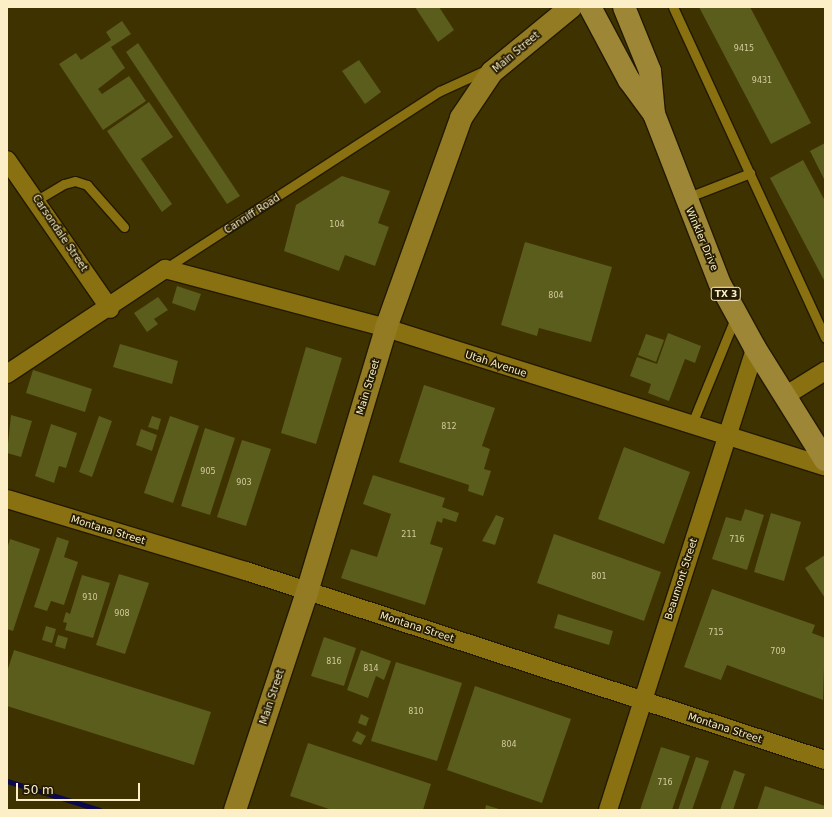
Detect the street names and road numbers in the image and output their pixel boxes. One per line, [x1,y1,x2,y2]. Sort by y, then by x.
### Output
street label: Main Street [490,29,542,75]
street label: Carsondale Street [30,192,90,274]
street label: Canniff Road [222,192,282,236]
street label: Winkler Drive [683,206,721,272]
road number: TX 3 [710,287,742,301]
street label: Utah Avenue [464,348,528,380]
street label: Main Street [354,358,382,416]
street label: Montana Street [69,513,147,547]
street label: Beaumont Street [662,537,700,621]
street label: Montana Street [378,609,456,645]
street label: Main Street [257,668,287,726]
street label: Montana Street [686,710,764,746]

